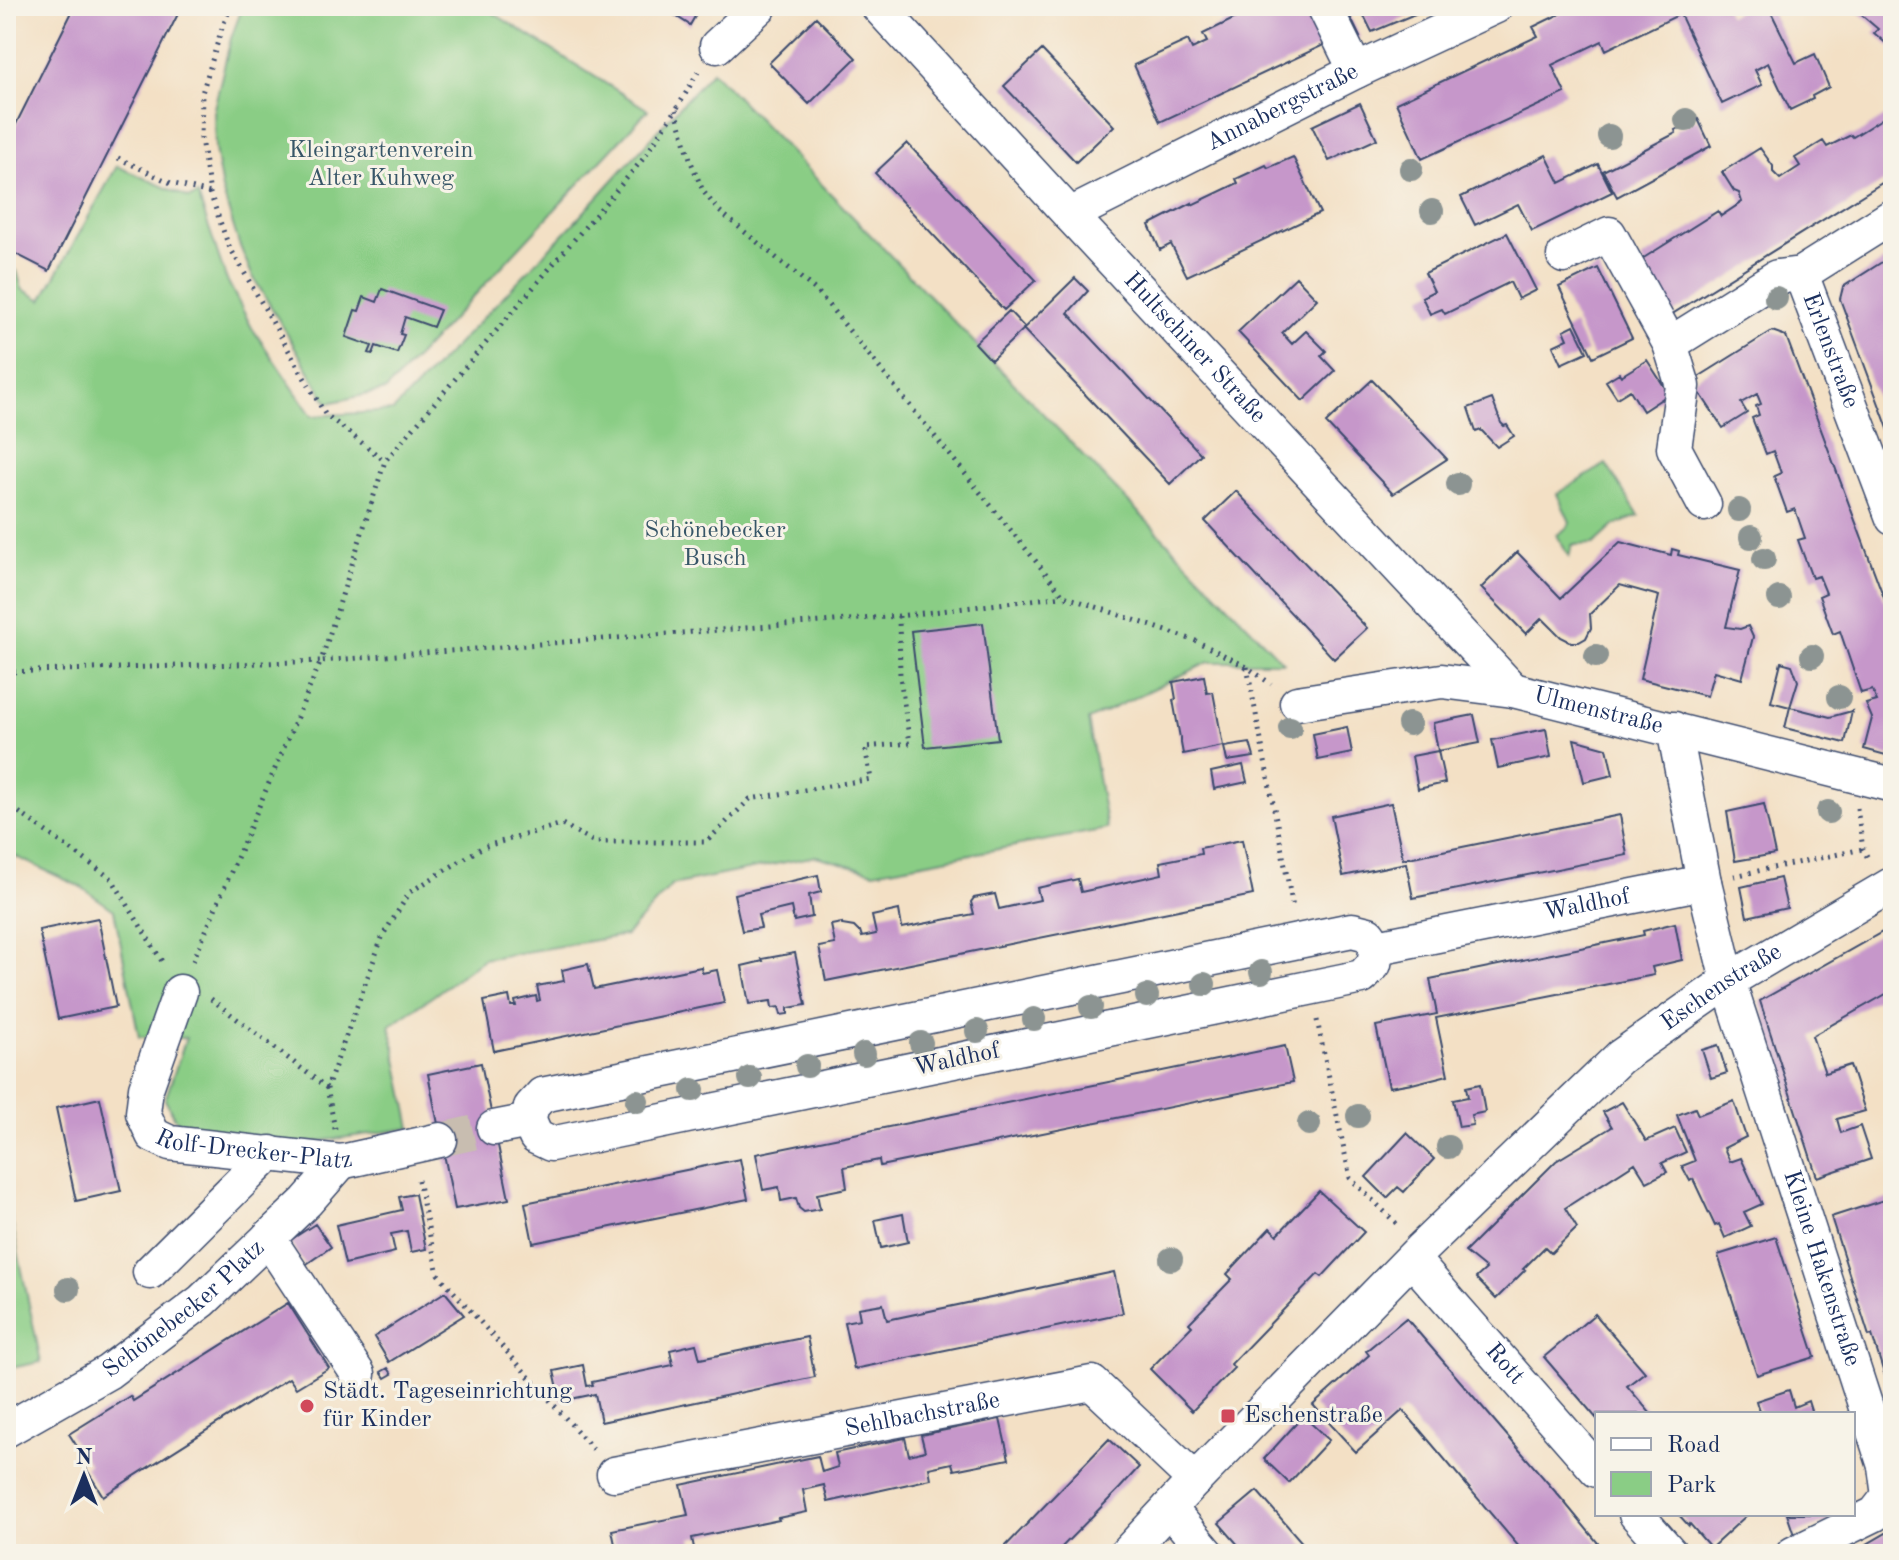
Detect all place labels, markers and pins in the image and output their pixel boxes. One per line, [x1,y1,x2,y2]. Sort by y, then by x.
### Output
place label: Städt. Tageseinrichtung für Kinder [323,1380,572,1432]
marker: Städt. Tageseinrichtung für Kinder [298,1397,316,1415]
place label: Eschenstraße [1244,1404,1383,1428]
marker: Eschenstraße [1219,1407,1237,1425]

